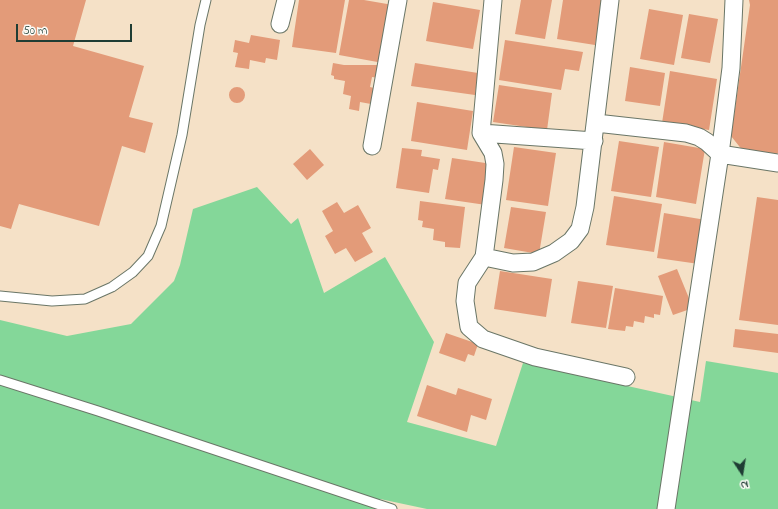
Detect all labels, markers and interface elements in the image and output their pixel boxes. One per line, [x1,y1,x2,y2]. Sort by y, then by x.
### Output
scale bar [18,16,134,42]
text: 50 m [23,22,47,40]
north arrow [722,453,762,493]
text: N [739,476,750,493]

